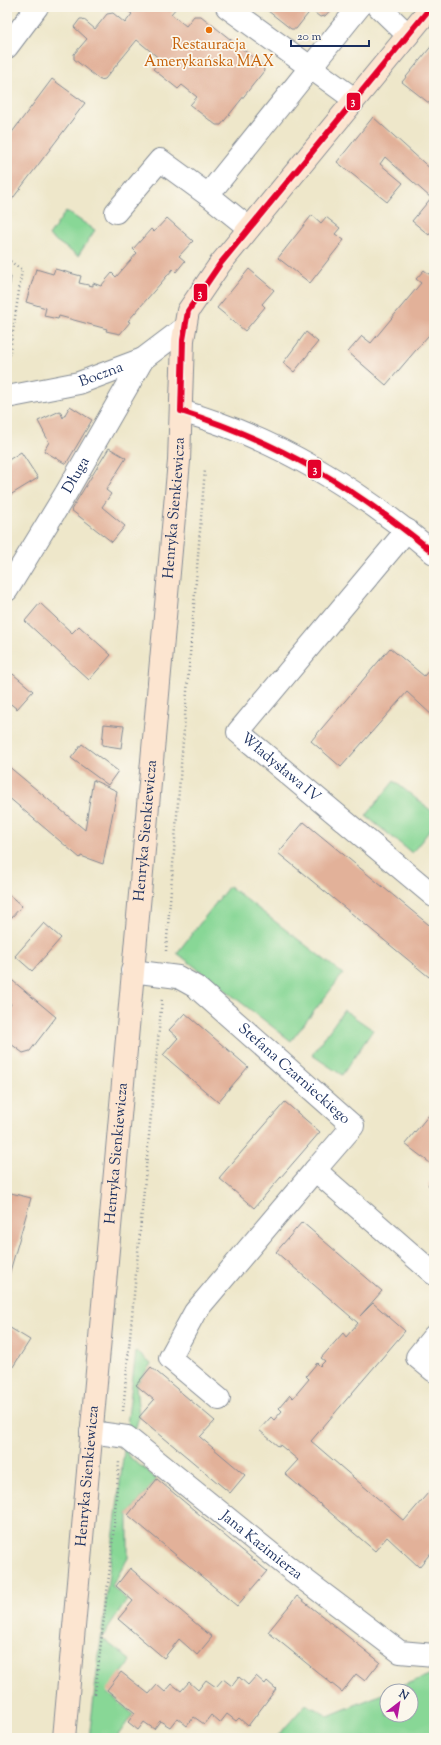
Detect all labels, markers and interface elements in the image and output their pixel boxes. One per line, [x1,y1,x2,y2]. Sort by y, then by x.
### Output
scale bar [291,22,369,48]
marker: Restauracja Amerykańska MAX [204,25,214,35]
text: 20 m [297,28,322,46]
place label: Restauracja Amerykańska MAX [144,35,274,73]
line badge: 3 [346,92,361,111]
text: 3 [351,94,356,110]
line badge: 3 [193,283,208,302]
text: 3 [198,286,203,302]
street label: Boczna [76,357,126,393]
street label: Henryka Sienkiewicza [158,437,190,580]
street label: Długa [57,453,95,497]
line badge: 3 [307,459,322,479]
text: 3 [313,462,318,478]
street label: Władysława IV [236,728,325,807]
street label: Henryka Sienkiewicza [129,759,163,902]
street label: Stefana Czarnieckiego [233,1018,355,1129]
street label: Henryka Sienkiewicza [100,1082,133,1225]
street label: Henryka Sienkiewicza [71,1404,104,1548]
street label: Jana Kazimierza [215,1505,307,1585]
north arrow [379,1683,419,1723]
text: N [395,1686,412,1705]

